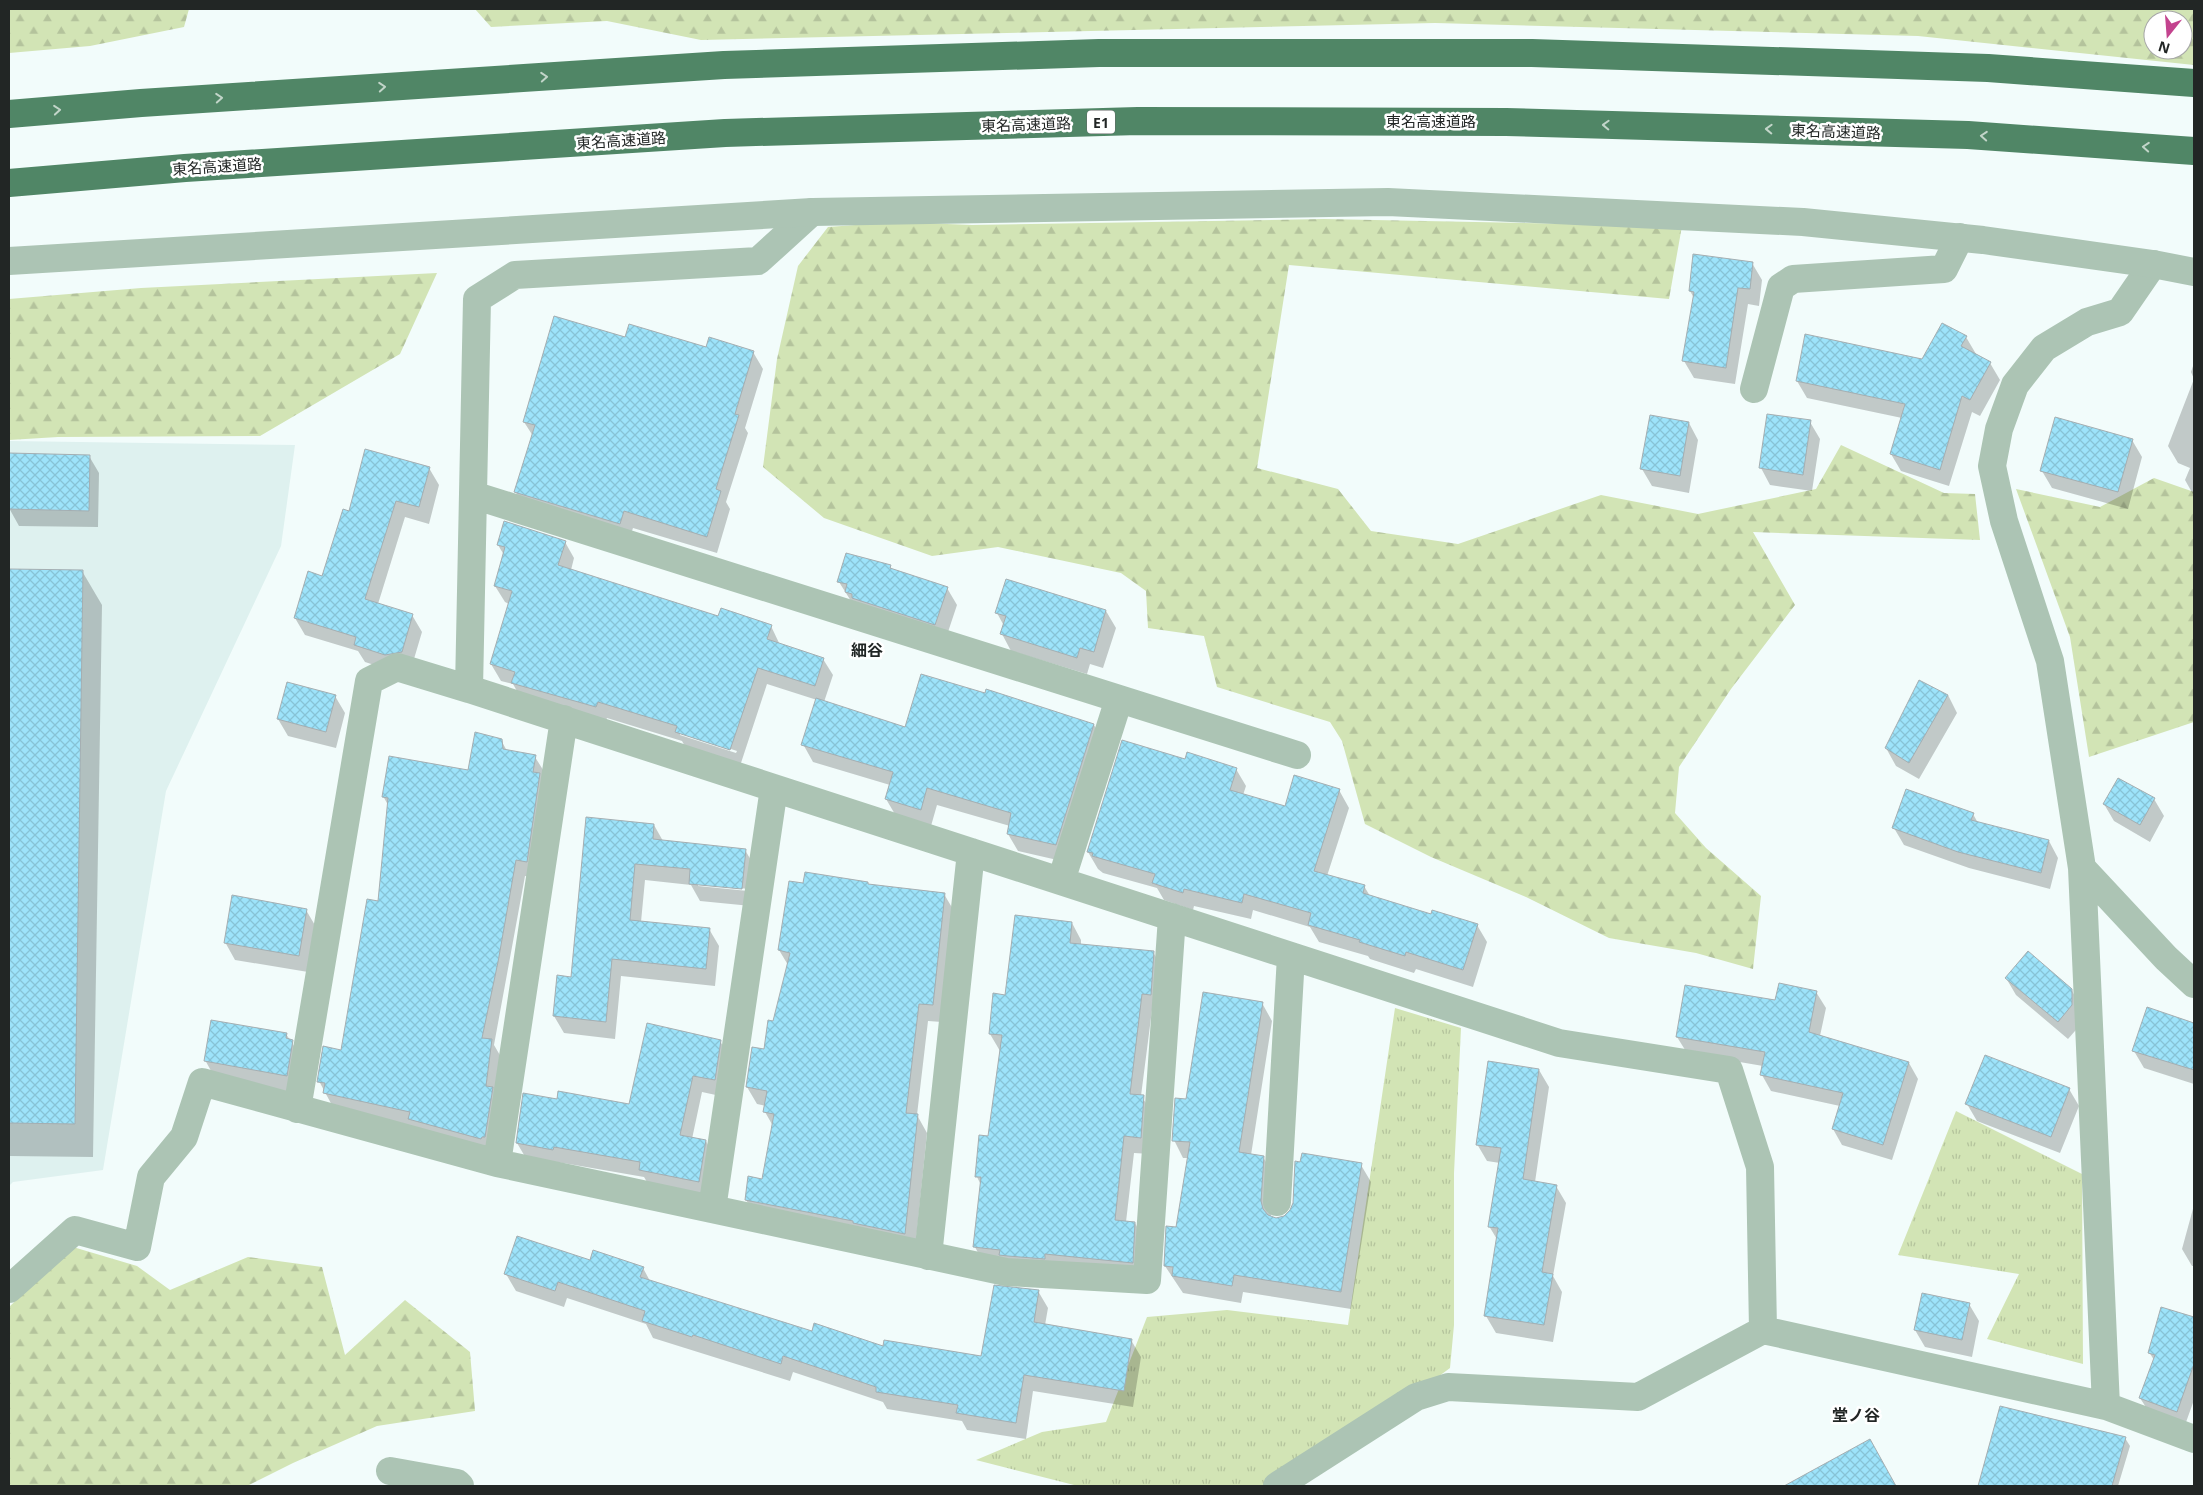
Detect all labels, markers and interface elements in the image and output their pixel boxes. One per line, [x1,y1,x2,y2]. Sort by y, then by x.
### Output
north arrow [2143,10,2193,60]
text: N [2156,37,2172,59]
one-way arrow [540,71,548,82]
one-way arrow [378,82,386,93]
one-way arrow [216,92,224,103]
one-way arrow [54,105,62,116]
road number: E1 [1087,110,1115,134]
street label: 東名高速道路 [1386,111,1476,131]
street label: 東名高速道路 [981,112,1071,136]
one-way arrow [1602,119,1610,130]
street label: 東名高速道路 [1791,119,1881,143]
one-way arrow [1764,124,1772,134]
street label: 東名高速道路 [575,127,667,153]
one-way arrow [1979,131,1987,142]
one-way arrow [2141,142,2149,153]
street label: 東名高速道路 [171,153,263,179]
district label: 細谷 [851,639,883,661]
district label: 堂ノ谷 [1832,1404,1880,1426]

